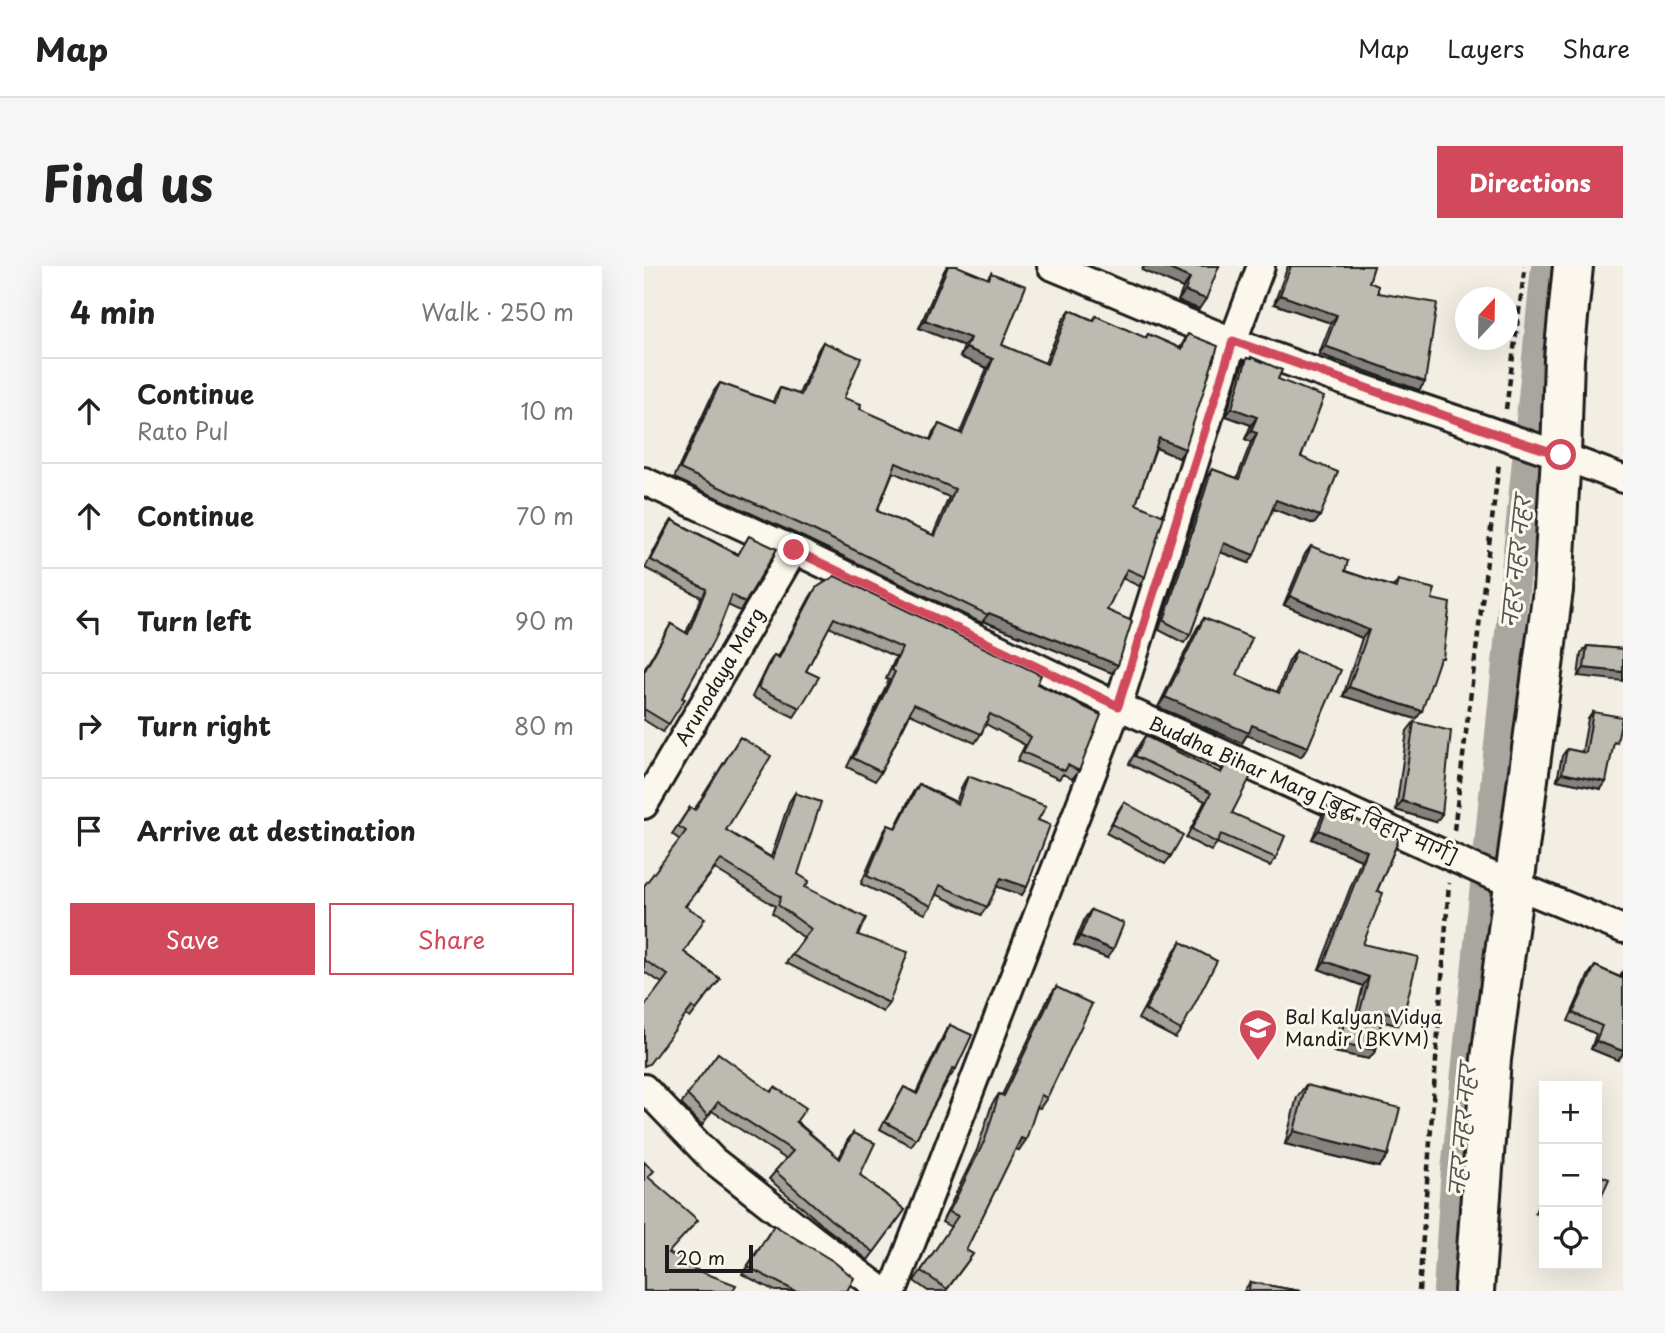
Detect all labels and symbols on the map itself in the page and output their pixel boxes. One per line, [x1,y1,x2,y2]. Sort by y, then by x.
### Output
north arrow [1455,287,1518,350]
route start [1545,439,1576,470]
water label: नहर नहर नहर [1492,489,1538,629]
route end [778,534,809,565]
street label: Arunodaya Marg [667,602,770,750]
street label: Buddha Bihar Marg [बुद्ध विहार मार्ग] [1144,708,1462,871]
place label: Bal Kalyan Vidya Mandir (BKVM) [1285,1002,1443,1052]
school or university icon: Bal Kalyan Vidya Mandir (BKVM) [1237,1007,1279,1062]
water label: नहर नहर नहर [1439,1057,1483,1197]
scale bar [665,1242,752,1274]

